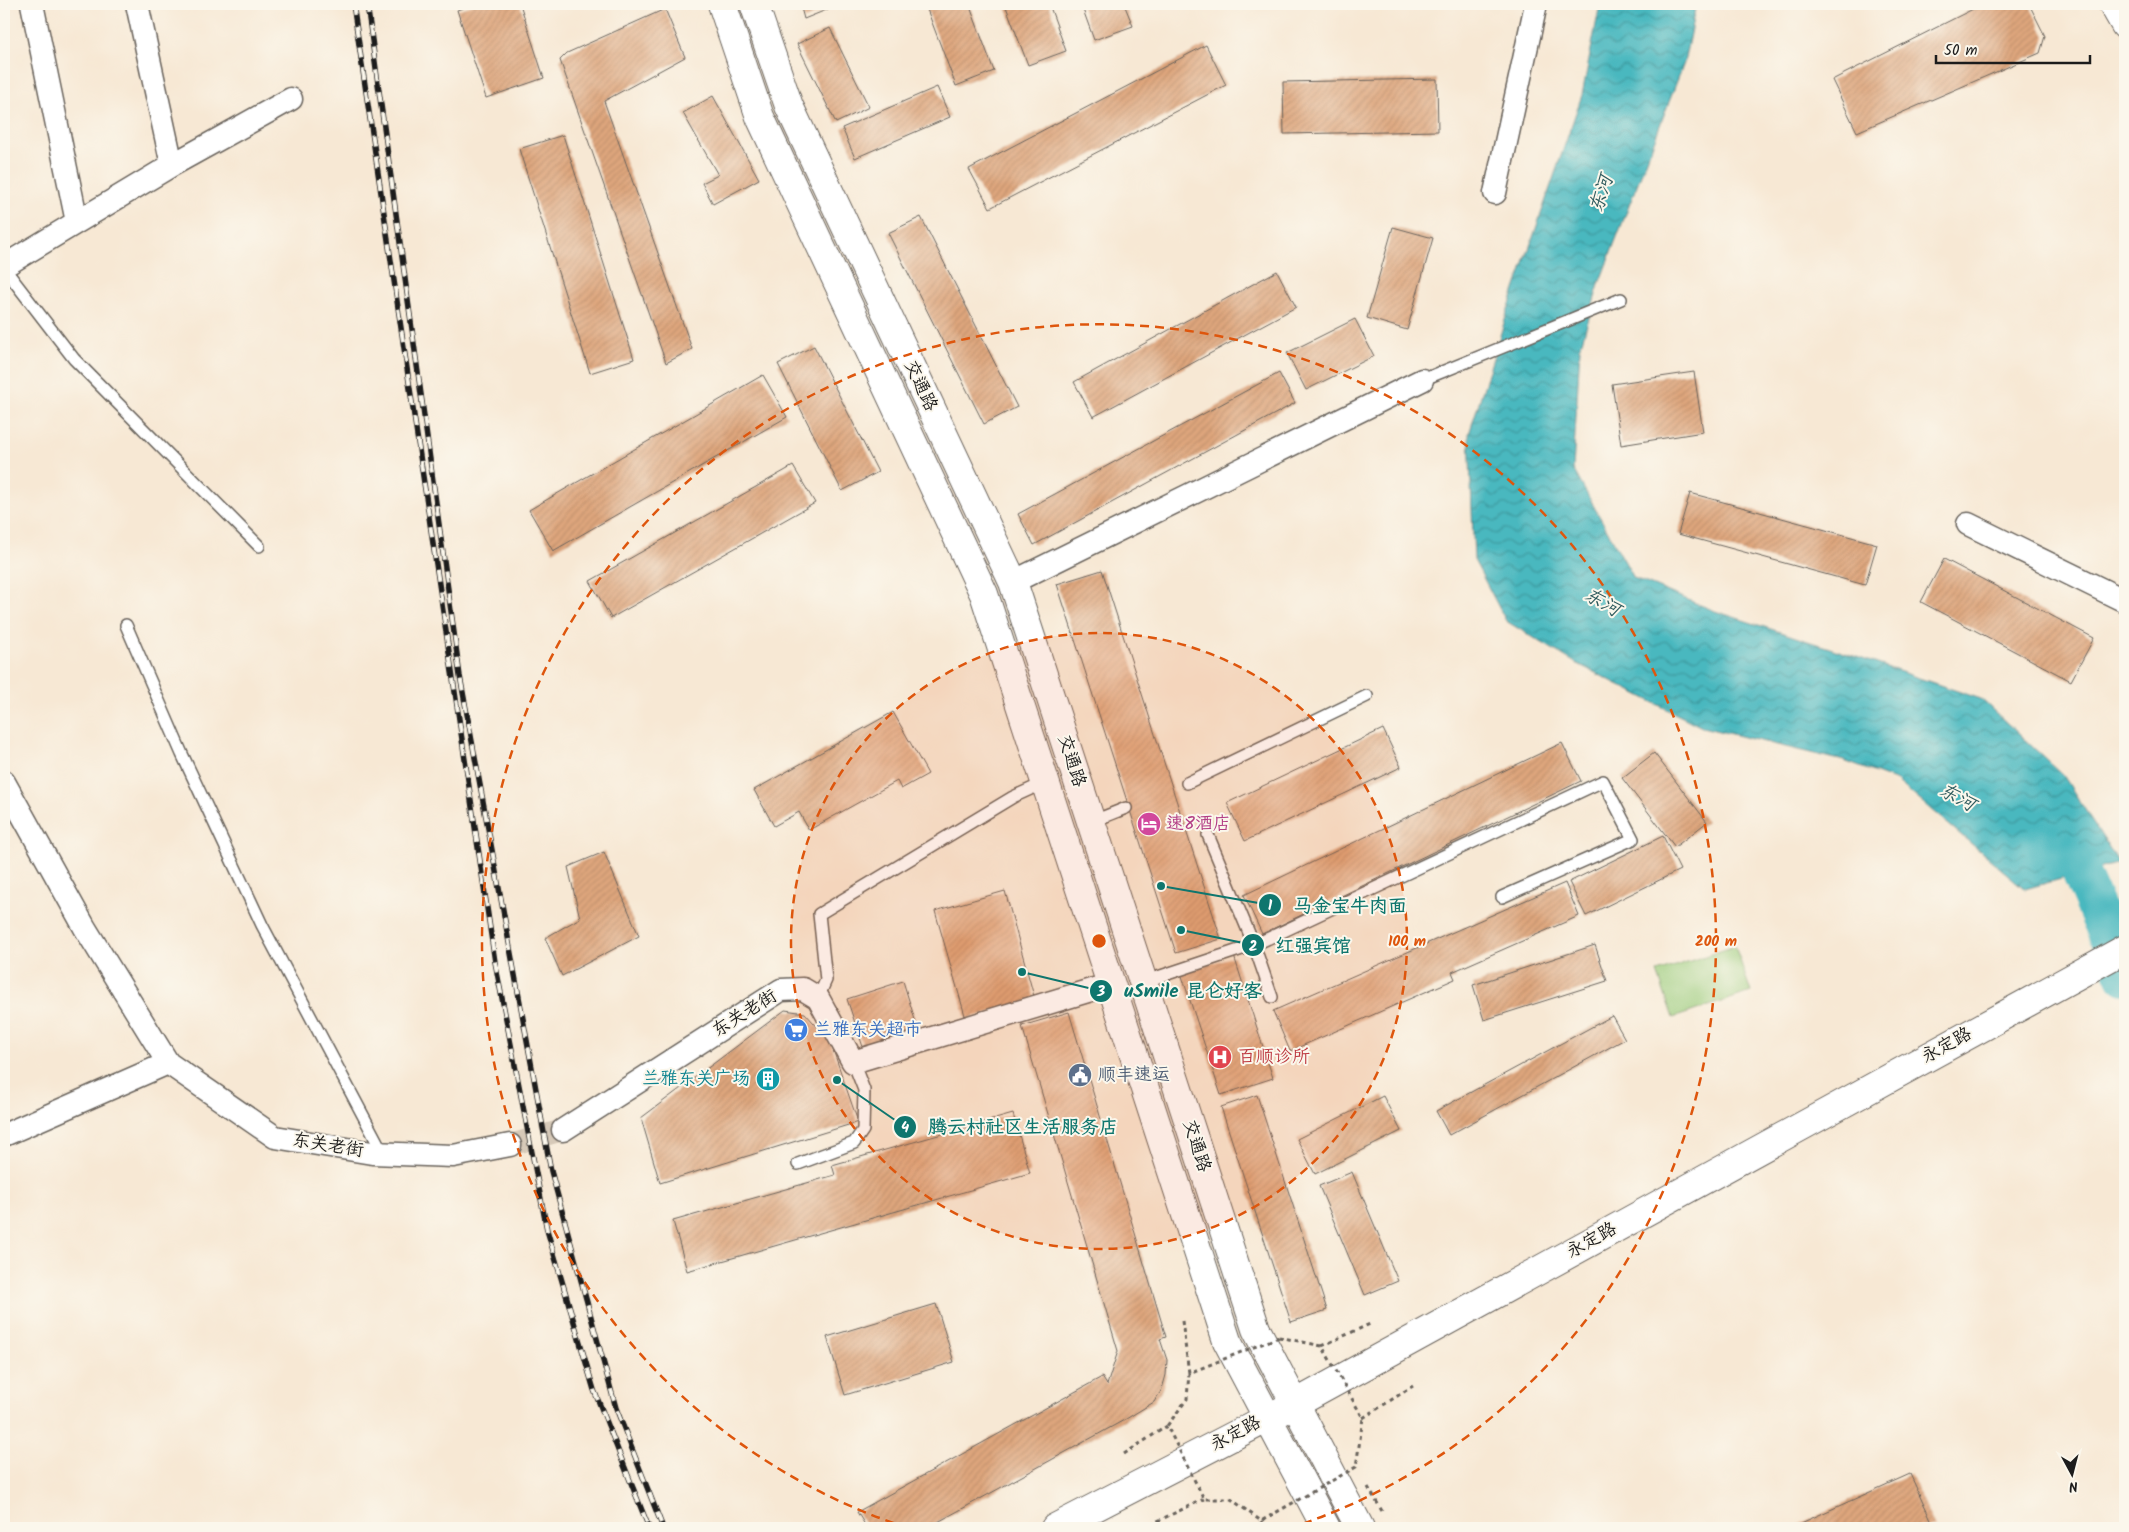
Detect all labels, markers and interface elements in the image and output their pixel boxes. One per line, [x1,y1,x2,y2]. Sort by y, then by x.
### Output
scale bar [1936,32,2090,64]
text: 50 m [1944,39,1978,63]
water label: 东河 [1582,168,1623,217]
street label: 交通路 [895,355,945,417]
water label: 东河 [1578,581,1629,627]
street label: 交通路 [1049,731,1093,791]
water label: 东河 [1933,776,1984,822]
place label: 速8酒店 [1166,810,1231,839]
hotel icon: 速8酒店 [1136,811,1162,837]
callout: 马金宝牛肉面 [1258,888,1417,922]
text: 马金宝牛肉面 [1293,892,1407,922]
text: 1 [1268,894,1273,918]
callout: 红强宾馆 [1240,928,1361,962]
text: 100 m [1388,930,1426,954]
text: 200 m [1695,930,1737,954]
centre of rings [1090,932,1108,950]
text: 红强宾馆 [1275,932,1351,962]
text: 2 [1249,935,1258,959]
callout: uSmile 昆仑好客 [1089,974,1272,1008]
text: uSmile 昆仑好客 [1124,977,1262,1007]
text: 3 [1096,980,1105,1004]
street label: 东关老街 [707,983,783,1045]
place label: 兰雅东关超市 [814,1016,922,1045]
supermarket icon: 兰雅东关超市 [783,1017,809,1043]
street label: 永定路 [1916,1020,1978,1072]
place label: 百顺诊所 [1238,1043,1310,1072]
hospital icon: 百顺诊所 [1207,1044,1233,1070]
place label: 顺丰速运 [1098,1061,1170,1090]
public building icon: 顺丰速运 [1067,1062,1093,1088]
place label: 兰雅东关广场 [642,1065,750,1094]
building icon: 兰雅东关广场 [755,1066,781,1092]
callout: 腾云村社区生活服务店 [893,1110,1128,1144]
text: 腾云村社区生活服务店 [928,1113,1118,1143]
text: 4 [901,1116,909,1140]
street label: 交通路 [1174,1116,1218,1176]
street label: 东关老街 [290,1126,366,1166]
street label: 永定路 [1561,1215,1623,1267]
street label: 永定路 [1205,1409,1267,1459]
north arrow [2046,1450,2096,1500]
text: N [2068,1474,2079,1497]

